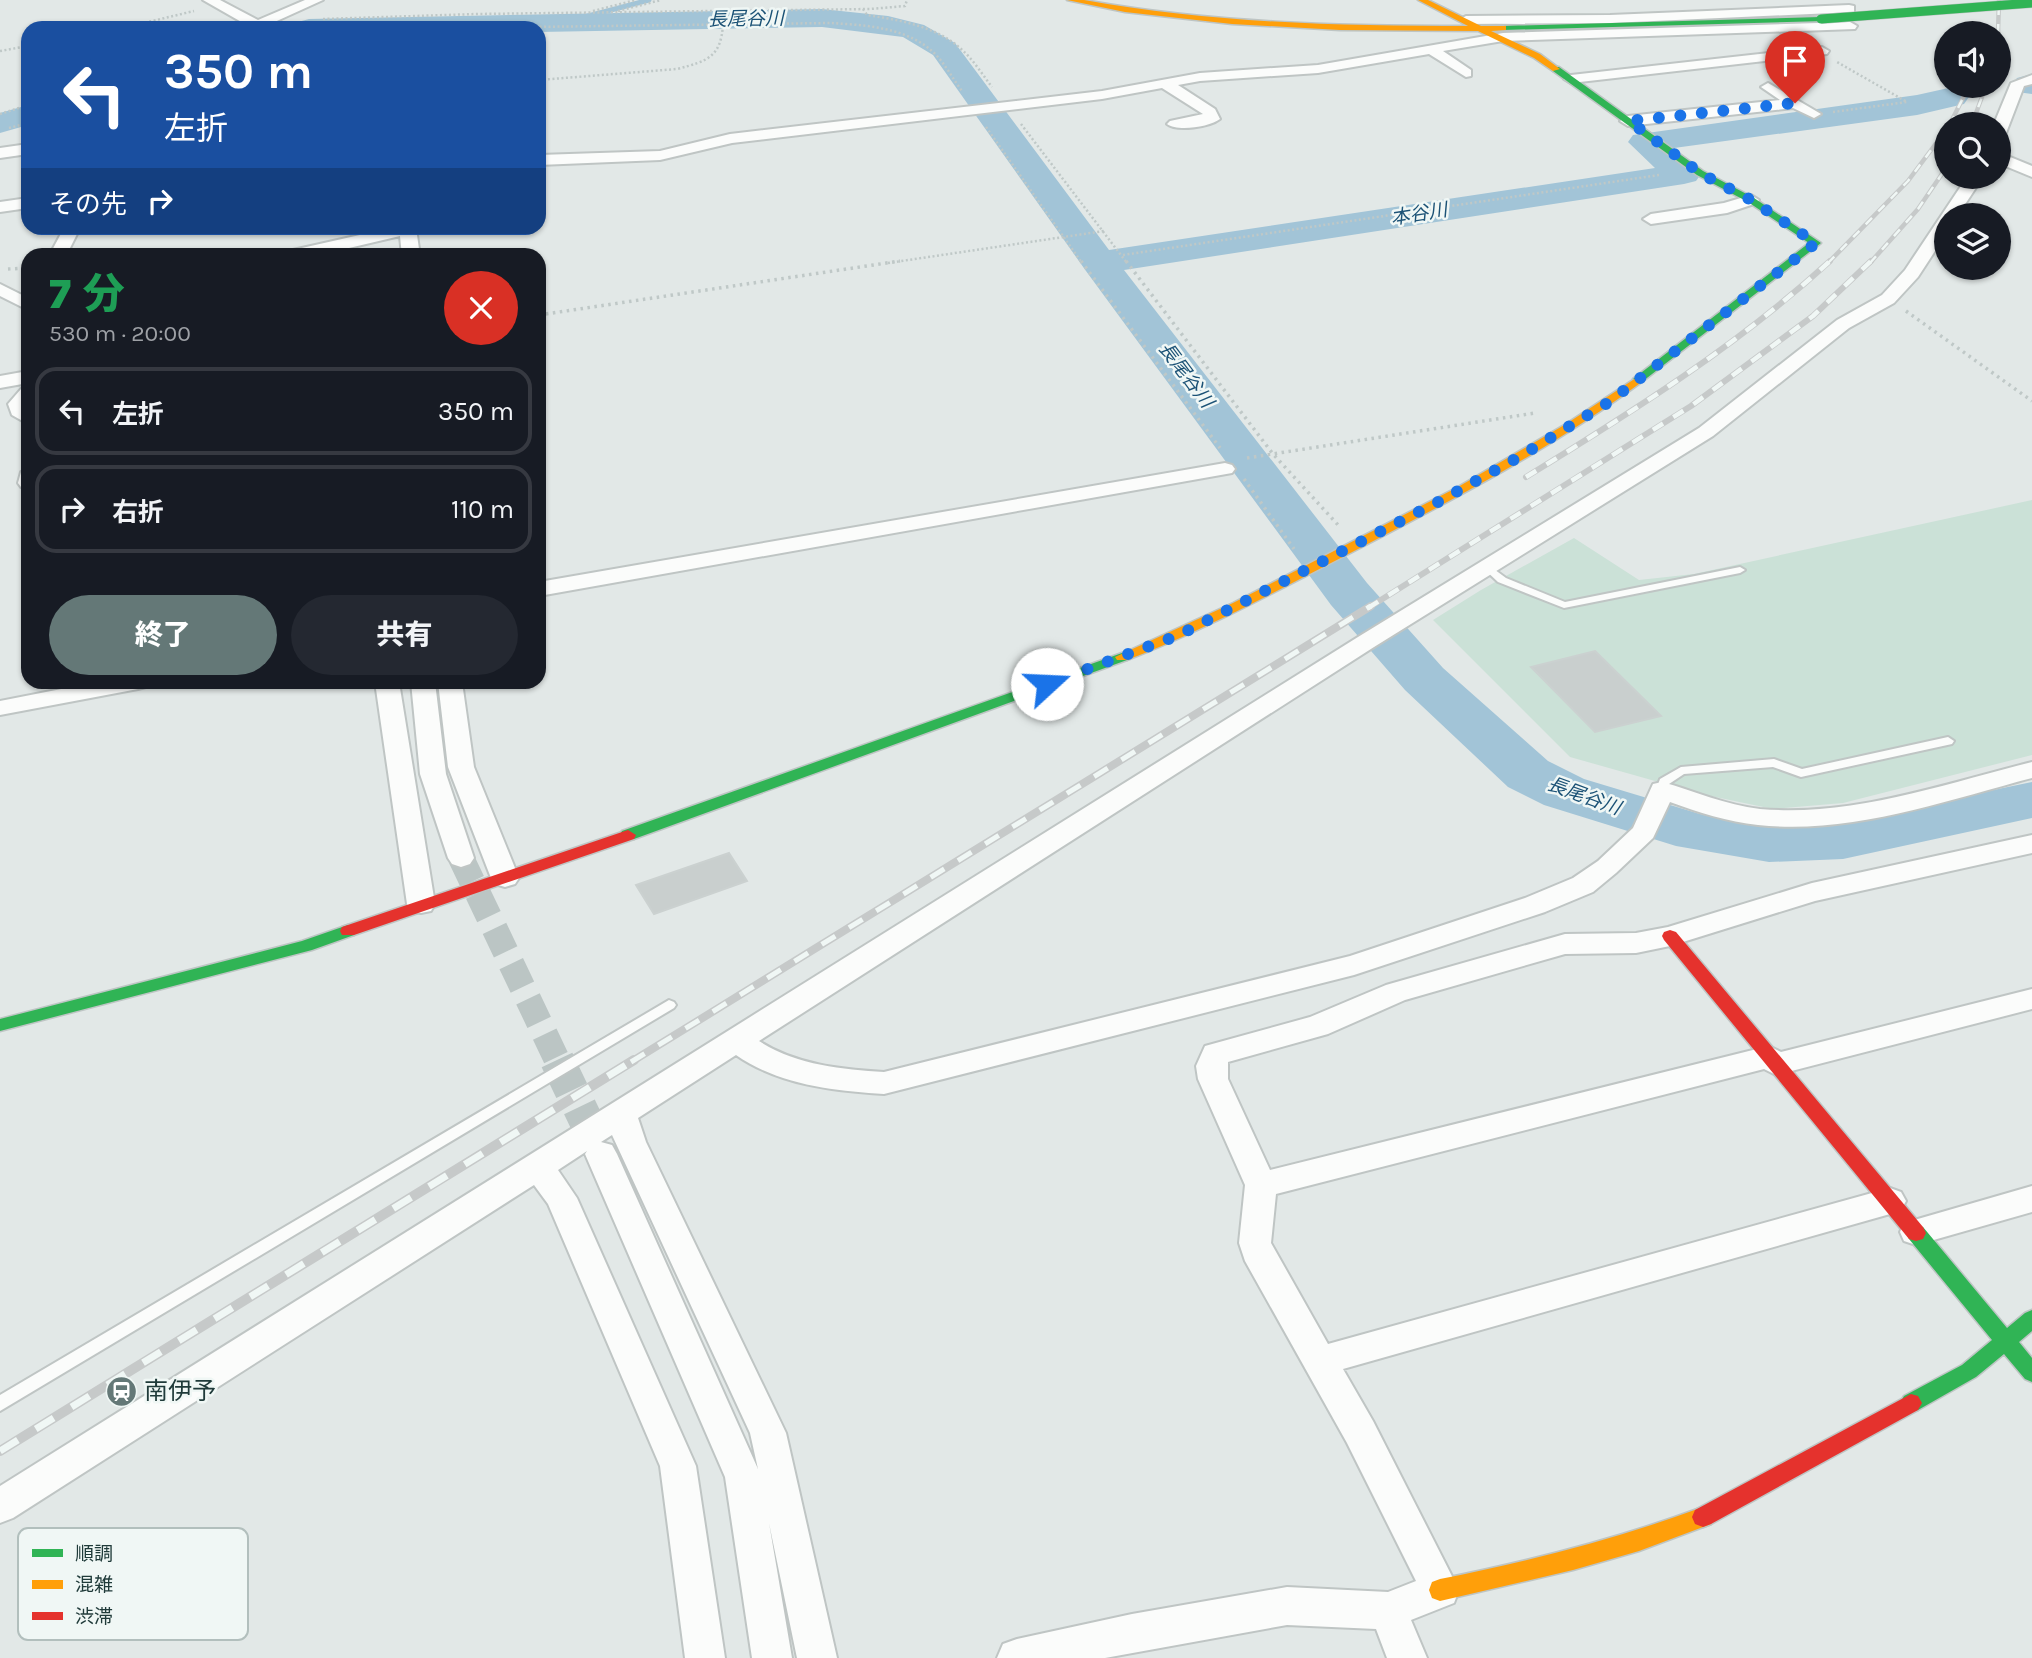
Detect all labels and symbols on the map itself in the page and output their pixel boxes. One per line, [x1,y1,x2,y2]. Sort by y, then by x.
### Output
water label: 長尾谷川 [708,7,786,31]
pin [1765,31,1825,103]
water label: 本谷川 [1389,198,1451,229]
water label: 長尾谷川 [1154,338,1219,414]
position arrow [1010,647,1084,721]
water label: 長尾谷川 [1545,773,1625,820]
station icon: 南伊予 [104,1374,138,1408]
place label: 南伊予 [144,1377,216,1405]
legend [18,1528,248,1640]
text: 順調 [75,1543,113,1565]
text: 混雑 [75,1574,113,1596]
text: 渋滞 [75,1606,113,1628]

